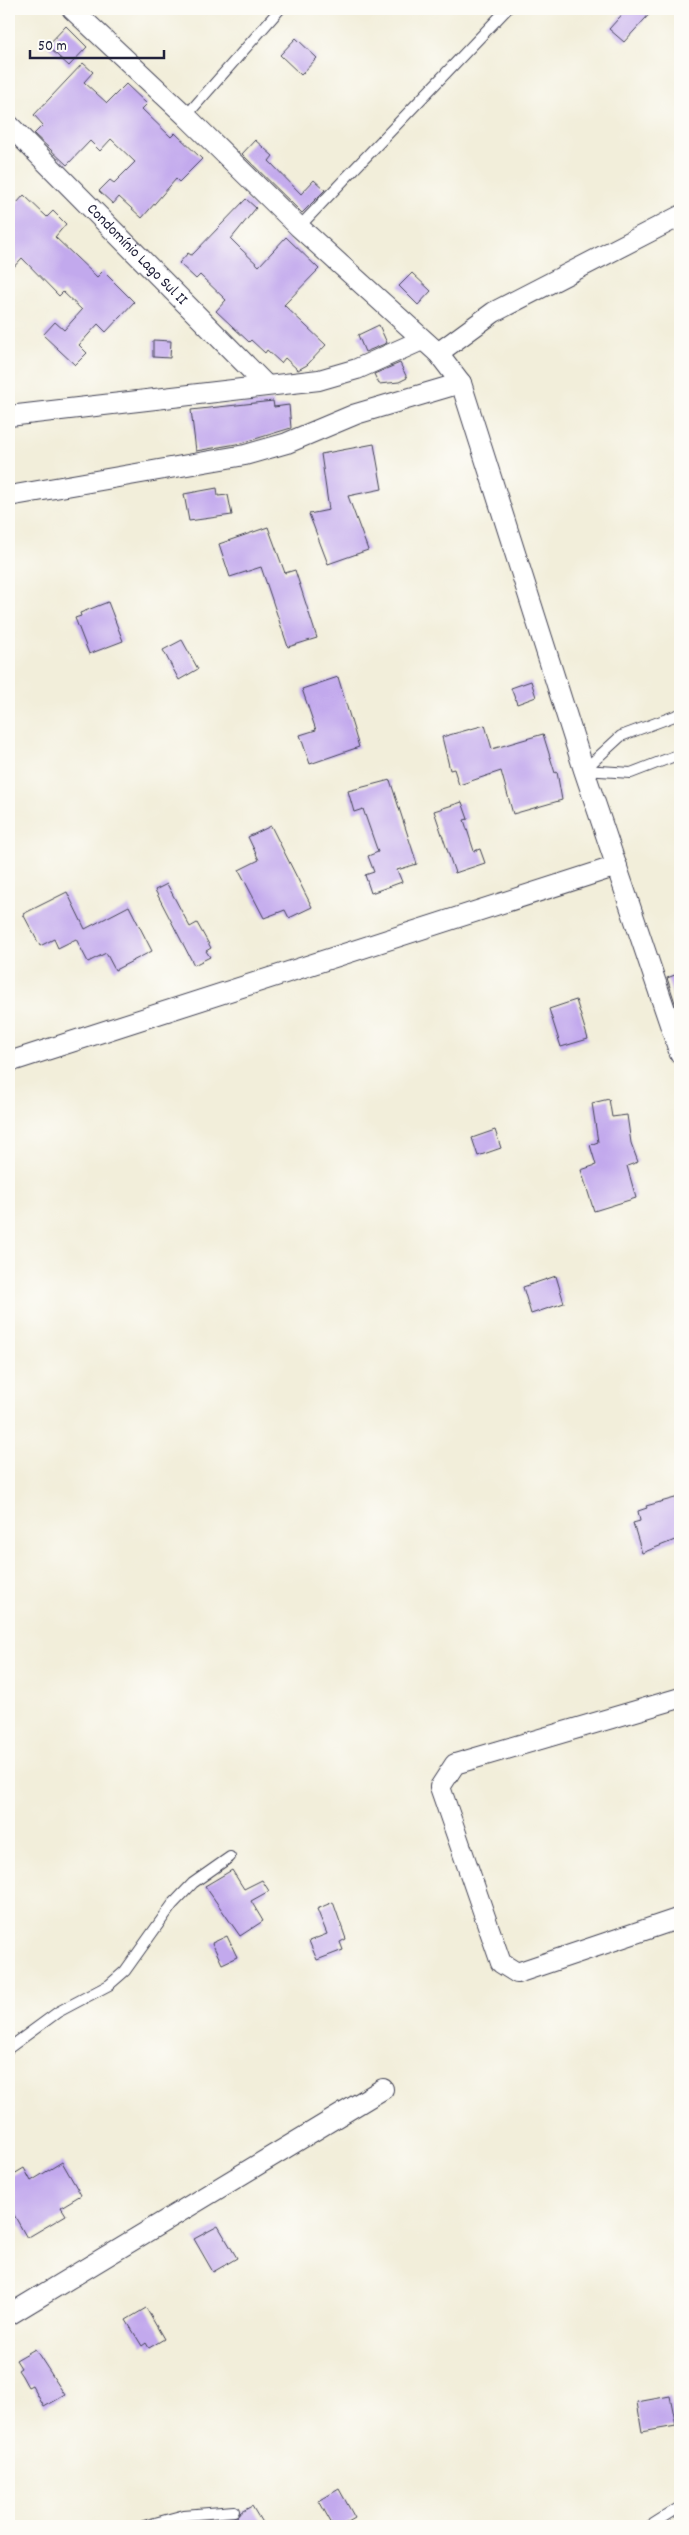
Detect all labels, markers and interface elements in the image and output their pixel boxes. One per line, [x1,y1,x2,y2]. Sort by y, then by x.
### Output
scale bar [30,28,164,60]
text: 50 m [38,36,67,58]
street label: Condomínio Lago Sul II [81,198,193,311]

